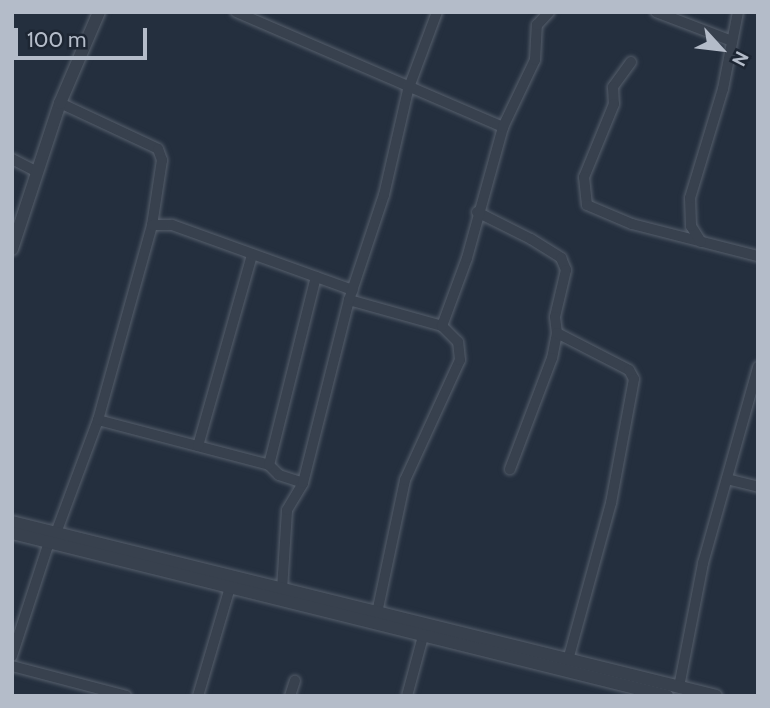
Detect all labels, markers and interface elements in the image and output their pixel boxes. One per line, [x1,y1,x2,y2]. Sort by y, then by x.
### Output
scale bar [18,14,150,58]
north arrow [686,14,756,84]
text: 100 m [27,27,86,52]
text: N [727,48,753,70]

